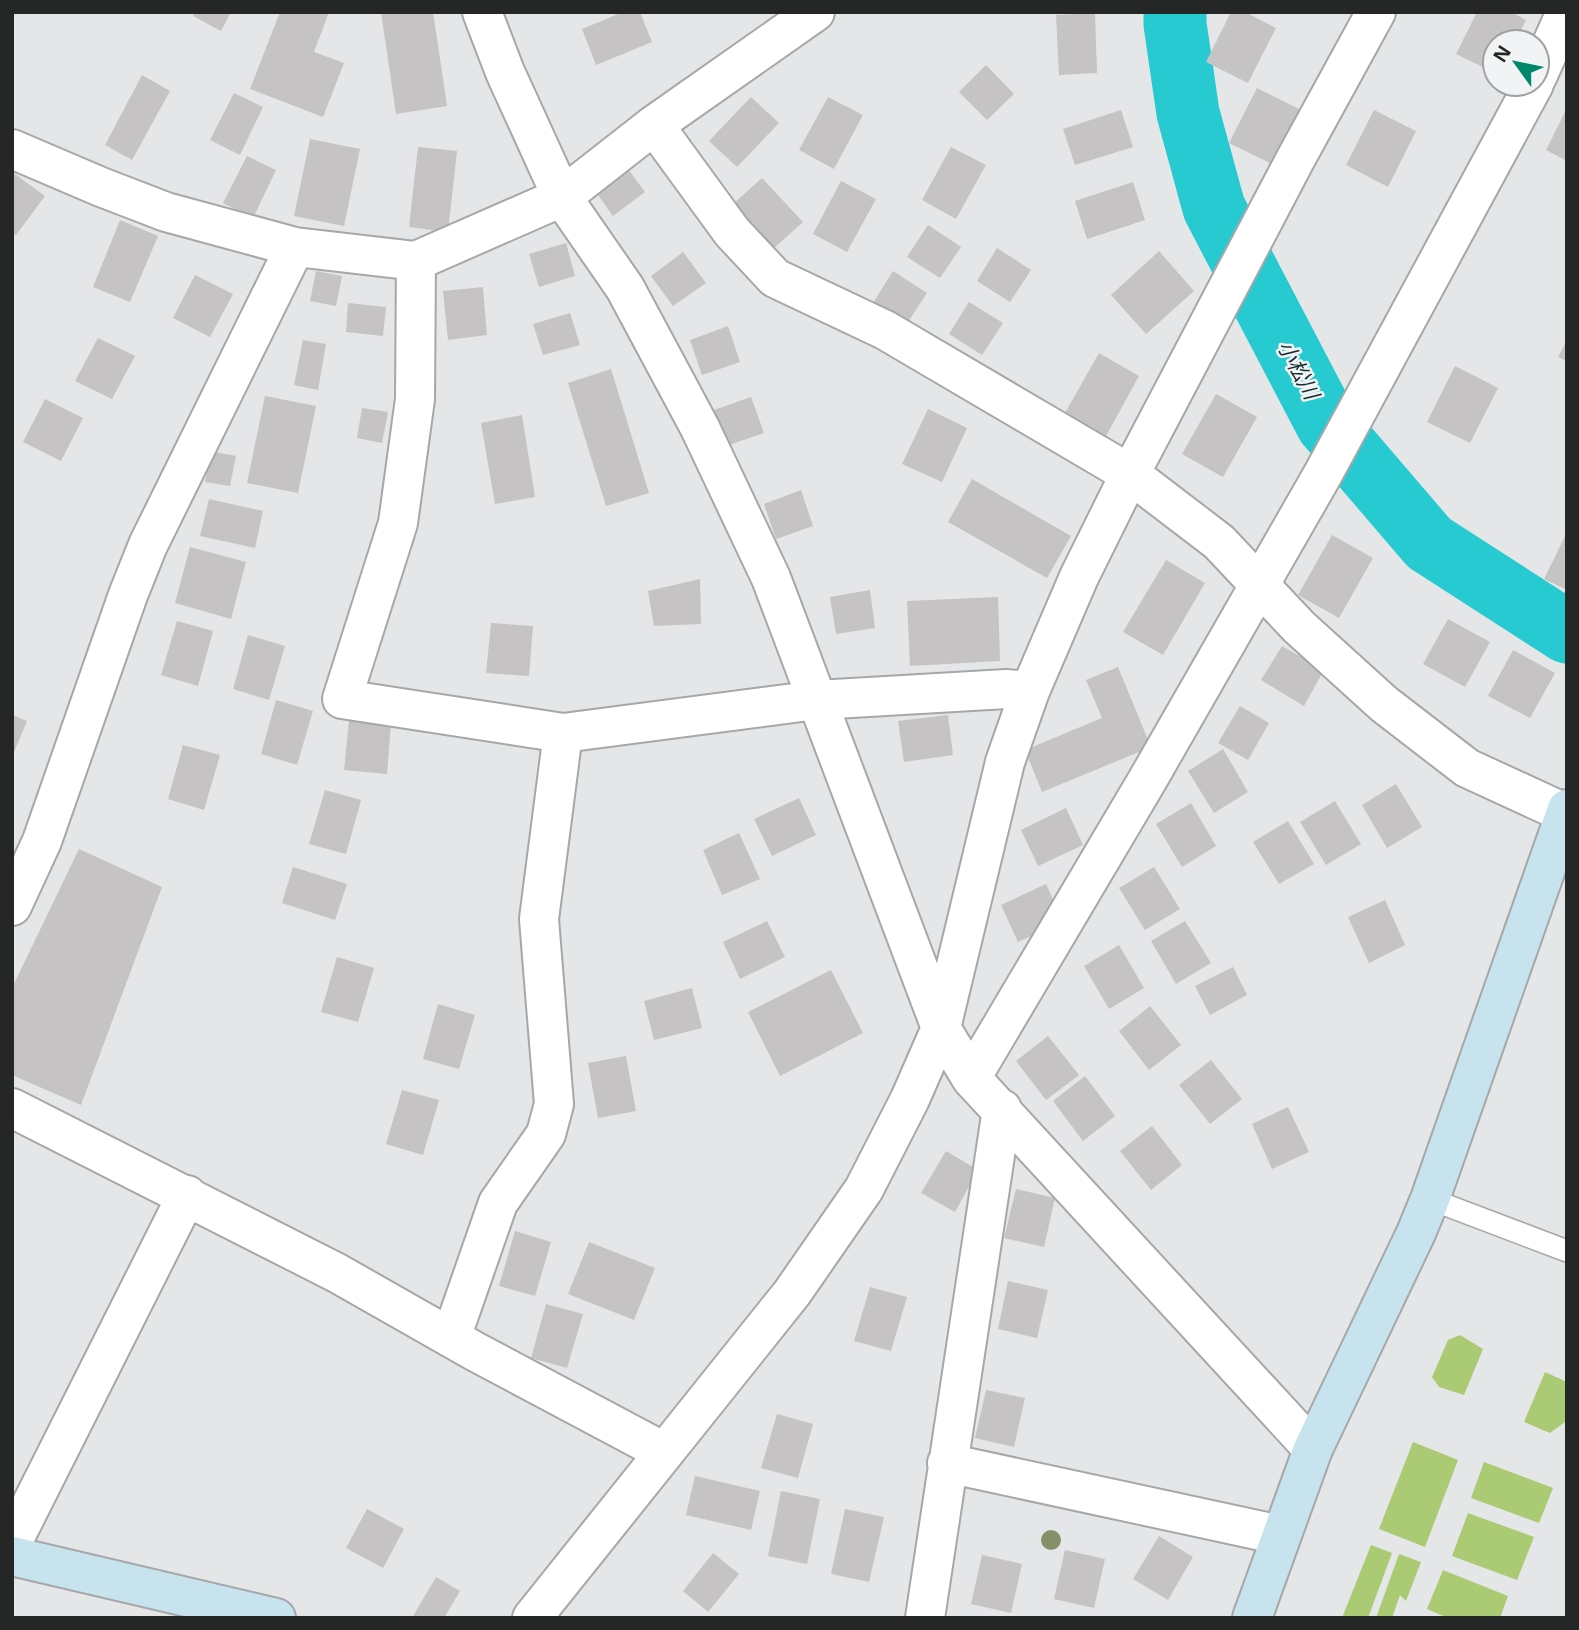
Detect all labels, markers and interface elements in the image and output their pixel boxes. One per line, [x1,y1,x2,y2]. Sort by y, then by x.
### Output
north arrow [1481,28,1551,98]
text: N [1487,40,1517,67]
water label: 小松川 [1272,335,1327,406]

